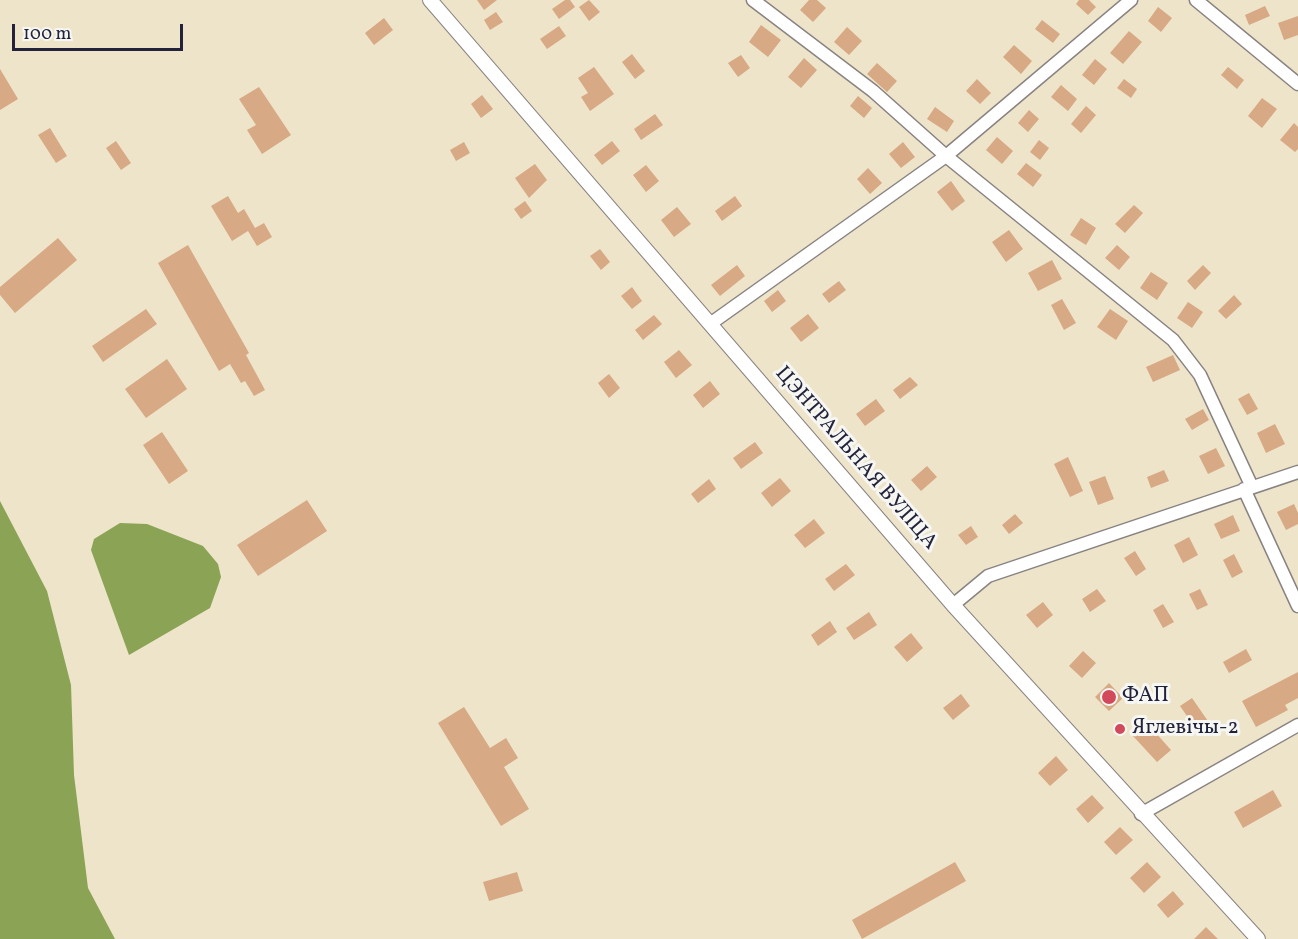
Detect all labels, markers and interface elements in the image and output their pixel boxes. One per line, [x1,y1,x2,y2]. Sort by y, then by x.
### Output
scale bar [15,12,186,50]
text: 100 m [23,22,72,47]
street label: ЦЭНТРАЛЬНАЯ ВУЛІЦА [768,362,942,556]
place label: ФАП [1122,684,1169,710]
marker: ФАП [1100,688,1118,706]
place label: Яглевічы-2 [1132,716,1239,742]
marker: Яглевічы-2 [1113,722,1127,736]

